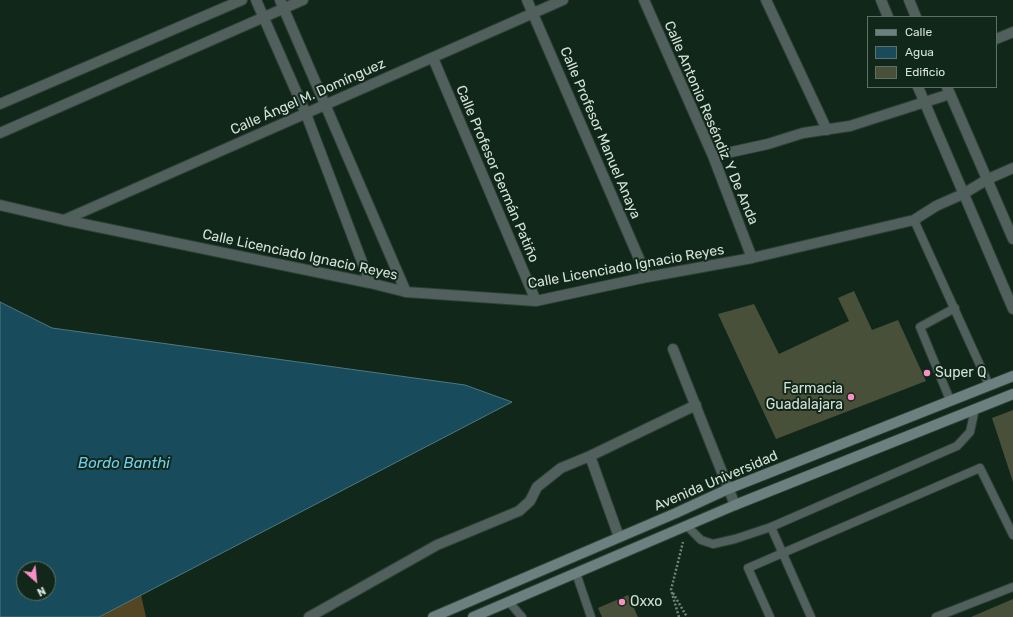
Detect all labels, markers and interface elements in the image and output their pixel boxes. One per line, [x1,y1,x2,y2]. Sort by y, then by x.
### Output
legend [867,16,997,88]
street label: Calle Antonio Reséndiz Y De Anda [660,19,762,227]
text: Calle [905,25,932,39]
street label: Calle Profesor Manuel Anaya [556,44,644,222]
text: Agua [905,45,934,59]
street label: Calle Ángel M. Domínguez [228,55,388,139]
text: Edificio [905,65,945,79]
street label: Calle Profesor Germán Patiño [452,83,542,265]
street label: Calle Licenciado Ignacio Reyes [201,226,399,284]
street label: Calle Licenciado Ignacio Reyes [526,241,726,293]
place label: Super Q [935,365,987,381]
marker: Super Q [922,368,932,378]
place label: Farmacia Guadalajara [766,381,843,414]
marker: Farmacia Guadalajara [846,392,856,402]
street label: Avenida Universidad [652,447,780,515]
water label: Bordo Banthi [78,455,170,473]
north arrow [16,561,56,601]
text: N [35,584,48,599]
place label: Oxxo [630,594,662,610]
marker: Oxxo [617,597,627,607]

